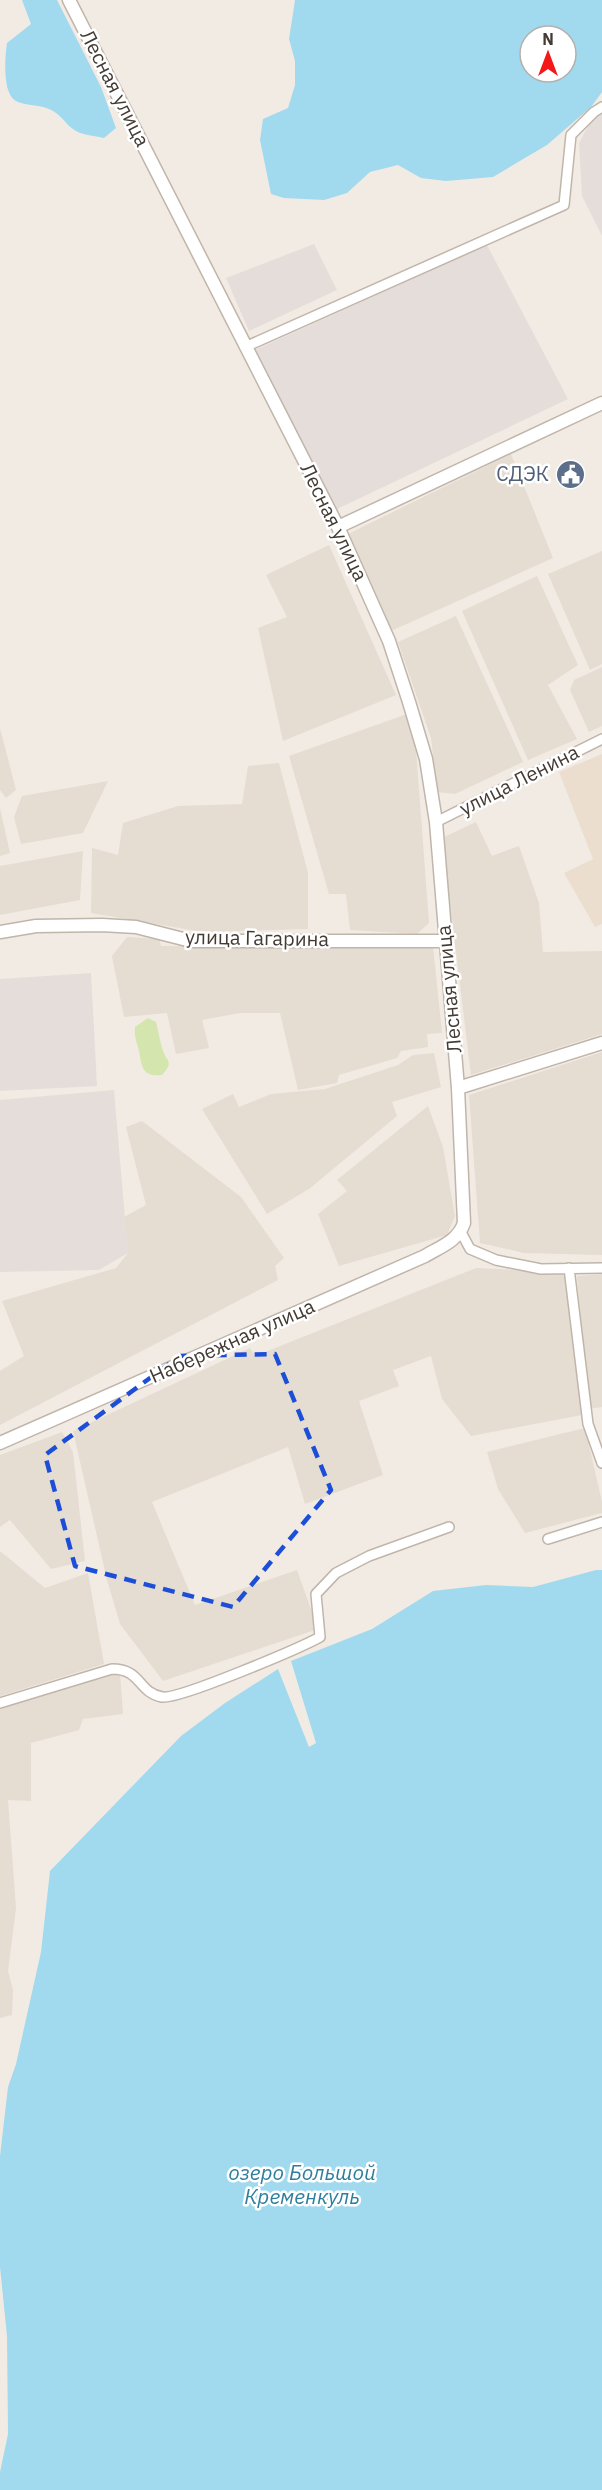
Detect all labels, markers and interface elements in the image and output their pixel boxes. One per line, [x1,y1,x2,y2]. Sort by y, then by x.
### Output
north arrow [518,24,578,84]
street label: Лесная улица [74,25,157,151]
text: N [542,29,554,49]
street label: Лесная улица [294,458,375,585]
public building icon: СДЭК [554,458,586,490]
place label: СДЭК [496,460,549,487]
street label: улица Ленина [454,738,583,821]
street label: улица Гагарина [185,923,330,952]
street label: Лесная улица [429,924,468,1054]
street label: Набережная улица [145,1292,319,1389]
water label: озеро Большой Кременкуль [228,2158,376,2210]

